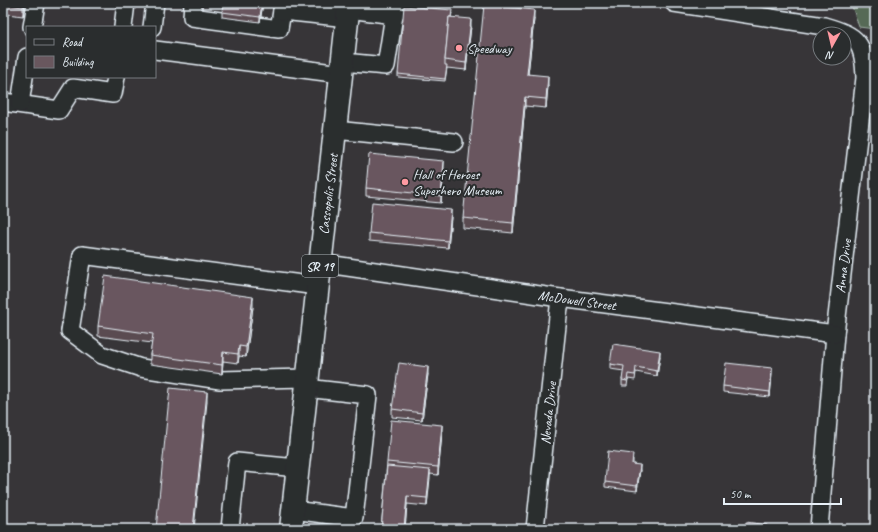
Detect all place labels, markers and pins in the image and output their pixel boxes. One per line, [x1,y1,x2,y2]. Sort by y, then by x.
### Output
place label: Speedway [467,40,513,57]
marker: Speedway [454,43,464,53]
place label: Hall of Heroes Superhero Museum [413,166,503,199]
marker: Hall of Heroes Superhero Museum [400,177,410,187]

